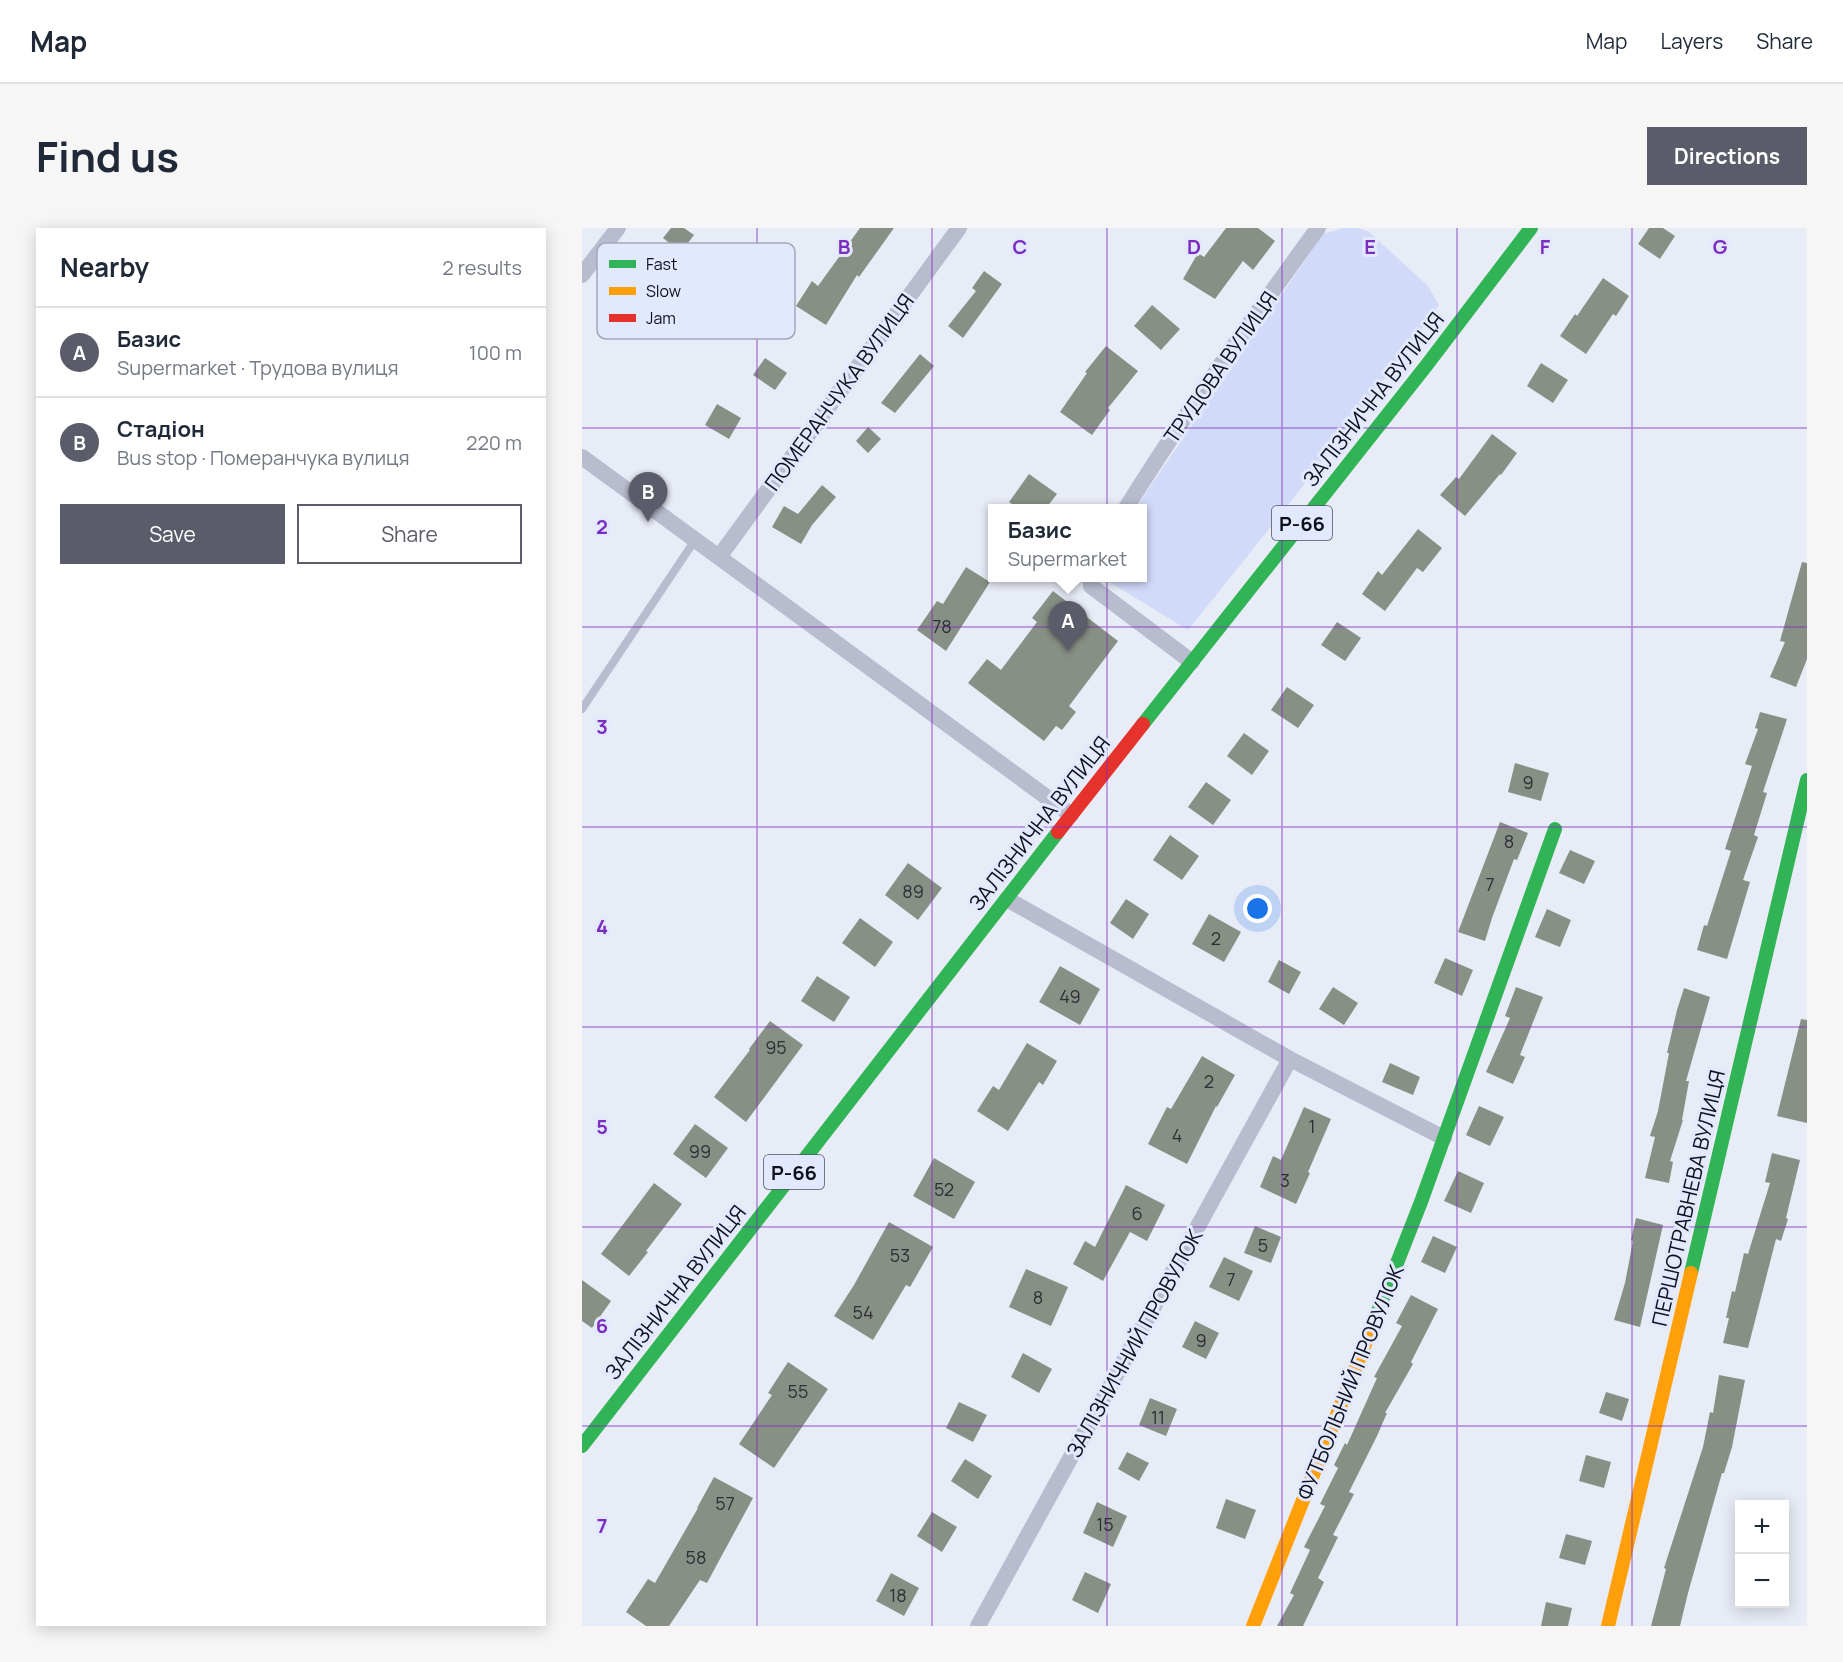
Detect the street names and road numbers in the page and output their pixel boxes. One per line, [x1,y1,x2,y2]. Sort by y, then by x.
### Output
street label: ТРУДОВА ВУЛИЦЯ [1157,286,1283,448]
street label: ПОМЕРАНЧУКА ВУЛИЦЯ [758,288,920,496]
street label: ЗАЛІЗНИЧНА ВУЛИЦЯ [1296,306,1450,492]
road number: Р-66 [1272,506,1332,540]
street label: ЗАЛІЗНИЧНА ВУЛИЦЯ [962,730,1116,916]
street label: ПЕРШОТРАВНЕВА ВУЛИЦЯ [1645,1067,1731,1329]
road number: Р-66 [764,1155,824,1189]
street label: ЗАЛІЗНИЧНА ВУЛИЦЯ [598,1199,752,1385]
street label: ЗАЛІЗНИЧНИЙ ПРОВУЛОК [1059,1223,1209,1462]
street label: ФУТБОЛЬНИЙ ПРОВУЛОК [1290,1260,1410,1504]

